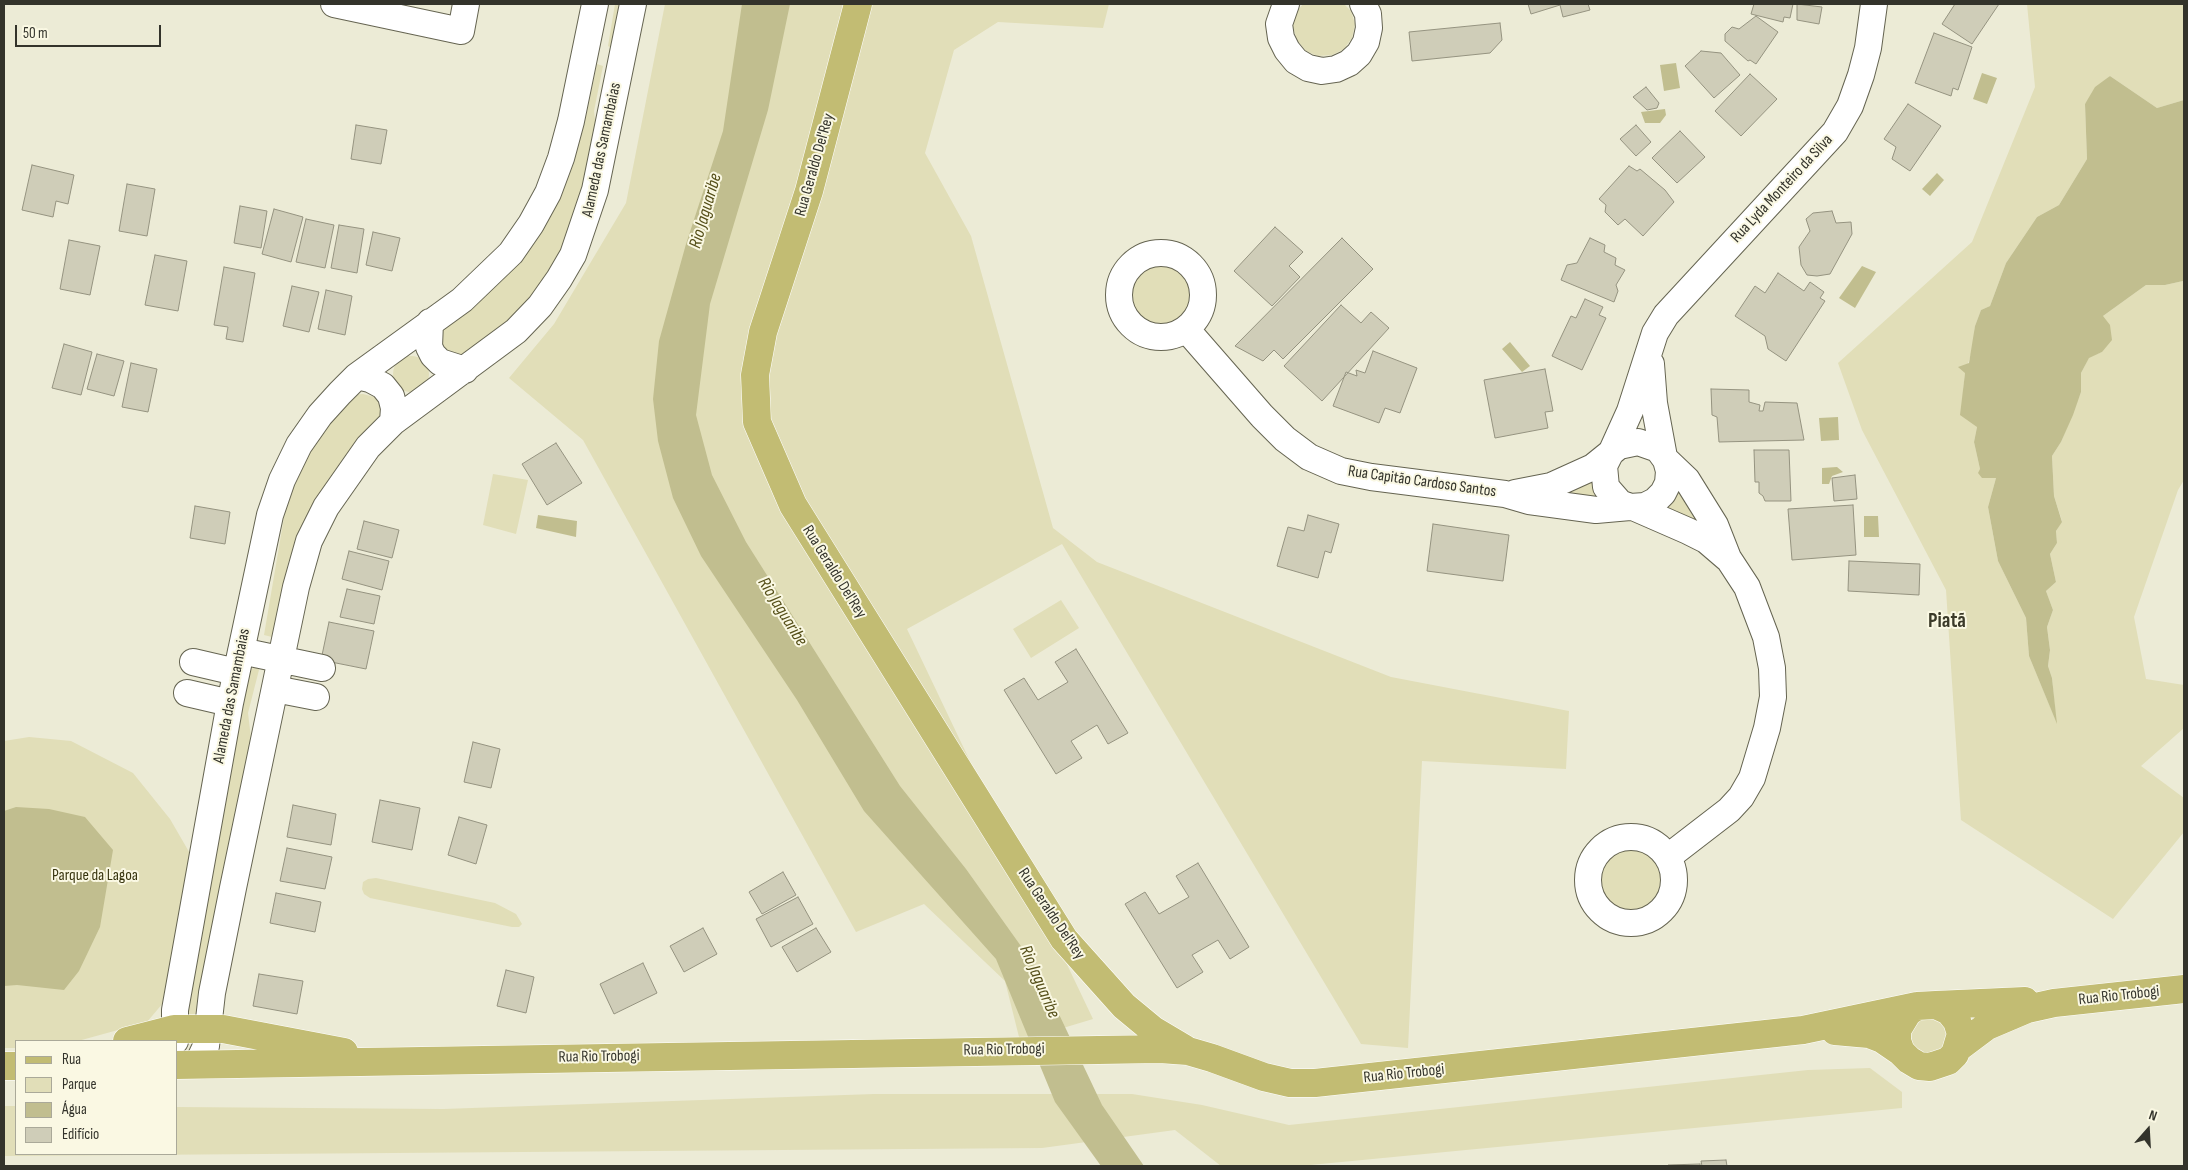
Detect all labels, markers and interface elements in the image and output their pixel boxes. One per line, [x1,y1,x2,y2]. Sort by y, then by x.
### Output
scale bar [18,15,164,47]
text: 50 m [23,24,48,43]
street label: Alameda das Samambaias [578,81,626,219]
street label: Rua Geraldo Del'Rey [791,111,839,219]
street label: Rua Lyda Monteiro da Silva [1727,131,1837,247]
water label: Rio Jaguaribe [685,171,727,251]
street label: Rua Capitão Cardoso Santos [1347,462,1497,502]
street label: Rua Geraldo Del'Rey [798,522,870,622]
water label: Rio Jaguaribe [752,574,812,650]
district label: Piatã [1928,609,1966,635]
street label: Alameda das Samambaias [210,627,254,765]
street label: Rua Geraldo Del'Rey [1013,865,1089,963]
park label: Parque da Lagoa [52,866,138,886]
water label: Rio Jaguaribe [1014,942,1064,1022]
street label: Rua Rio Trobogi [2078,982,2160,1010]
legend [15,1040,178,1155]
street label: Rua Rio Trobogi [963,1040,1045,1060]
street label: Rua Rio Trobogi [558,1047,640,1067]
text: Rua [62,1050,81,1069]
street label: Rua Rio Trobogi [1363,1060,1445,1088]
text: Parque [62,1075,97,1094]
text: Água [62,1100,87,1119]
north arrow [2123,1105,2173,1155]
text: N [2147,1106,2159,1125]
text: Edifício [62,1125,99,1144]

